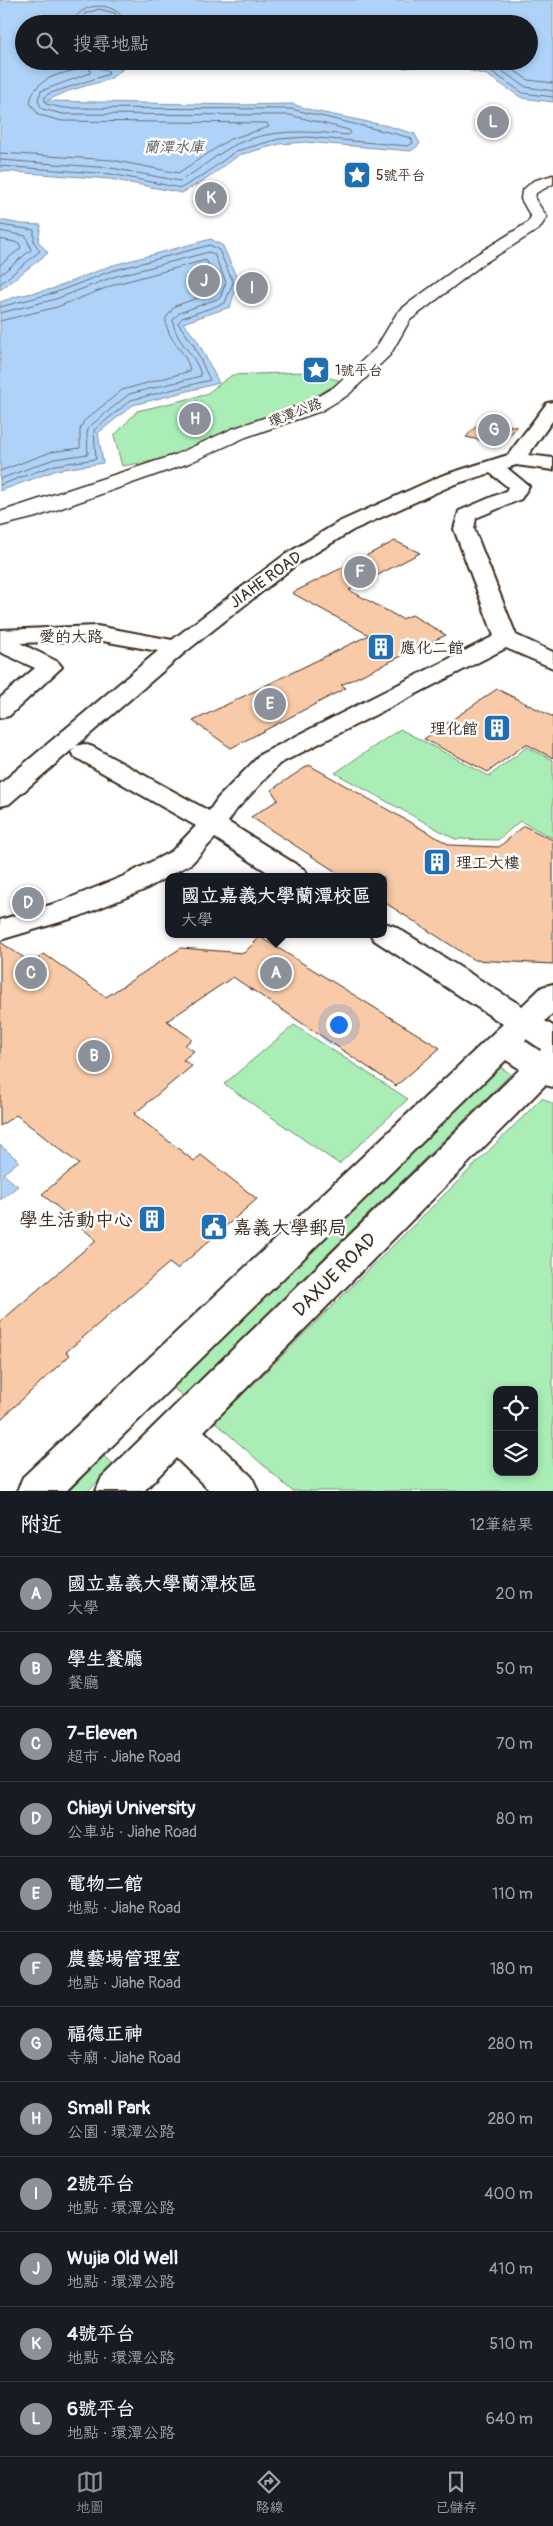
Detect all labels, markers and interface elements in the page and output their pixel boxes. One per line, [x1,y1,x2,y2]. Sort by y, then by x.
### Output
search box [15,15,538,70]
icon: search [33,29,61,57]
text: 搜尋地點 [73,32,149,56]
pin: L [477,103,509,141]
water label: 蘭潭水庫 [144,138,206,157]
place icon: 5號平台 [342,160,372,190]
place label: 5號平台 [376,167,426,184]
pin: K [195,179,227,217]
pin: J [188,262,220,300]
pin: I [236,269,268,307]
place icon: 1號平台 [301,355,331,385]
place label: 1號平台 [335,362,382,379]
street label: 環潭公路 [266,394,324,430]
pin: H [179,400,211,438]
pin: G [478,411,510,449]
street label: JIAHE ROAD [226,547,306,613]
pin: F [344,553,376,591]
street label: 愛的大路 [39,627,103,647]
building icon: 應化二館 [366,632,396,662]
place label: 應化二館 [400,638,464,658]
pin: E [254,685,286,723]
building icon: 理化館 [482,713,512,743]
place label: 理化館 [430,719,478,739]
building icon: 理工大樓 [422,847,452,877]
place label: 理工大樓 [456,853,520,873]
popup [165,873,387,938]
pin: D [12,884,44,922]
text: 國立嘉義大學蘭潭校區 [181,884,371,908]
text: 大學 [181,910,213,930]
pin: C [15,954,47,992]
pin: A [260,954,292,992]
your location [326,1012,352,1038]
pin: B [78,1037,110,1075]
building icon: 學生活動中心 [137,1204,167,1234]
place label: 學生活動中心 [19,1208,133,1232]
public building icon: 嘉義大學郵局 [199,1212,229,1242]
place label: 嘉義大學郵局 [233,1216,347,1240]
street label: DAXUE ROAD [288,1228,382,1322]
map controls [493,1386,538,1476]
button: locate [493,1386,538,1431]
button: layers [493,1431,538,1476]
text: 附近 [20,1511,62,1538]
text: 12筆結果 [470,1515,533,1535]
text: 國立嘉義大學蘭潭校區 [67,1572,257,1596]
text: A [31,1584,41,1604]
text: 20 m [495,1584,533,1604]
text: 大學 [67,1598,99,1618]
text: 學生餐廳 [67,1647,143,1671]
text: B [31,1659,41,1679]
text: 50 m [496,1659,533,1679]
text: 餐廳 [67,1673,99,1693]
text: 7-Eleven [67,1721,137,1745]
text: C [31,1734,41,1754]
text: 70 m [496,1734,533,1754]
text: 超市 · Jiahe Road [67,1747,181,1767]
text: Chiayi University [67,1796,195,1820]
text: D [31,1809,41,1829]
text: 80 m [496,1809,533,1829]
text: 公車站 · Jiahe Road [67,1822,197,1842]
text: 電物二館 [67,1872,143,1896]
text: E [32,1884,40,1904]
text: 110 m [492,1884,533,1904]
text: 地點 · Jiahe Road [67,1898,181,1918]
text: 農藝場管理室 [67,1947,181,1971]
text: F [31,1959,41,1979]
text: 180 m [490,1959,533,1979]
text: 地點 · Jiahe Road [67,1973,181,1993]
text: 福德正神 [67,2022,143,2046]
text: G [31,2034,41,2054]
text: 280 m [487,2034,533,2054]
text: 寺廟 · Jiahe Road [67,2048,181,2068]
text: Small Park [67,2096,150,2120]
text: H [31,2109,41,2129]
text: 280 m [487,2109,533,2129]
text: 公園 · 環潭公路 [67,2122,175,2142]
text: 2號平台 [67,2172,135,2196]
text: I [34,2184,38,2204]
text: 400 m [484,2184,533,2204]
text: 地點 · 環潭公路 [67,2198,175,2218]
text: Wujia Old Well [67,2246,178,2270]
text: J [32,2259,40,2279]
text: 410 m [489,2259,533,2279]
text: 地點 · 環潭公路 [67,2272,175,2292]
text: 4號平台 [67,2322,135,2346]
text: K [31,2334,41,2354]
text: 510 m [489,2334,533,2354]
text: 地點 · 環潭公路 [67,2348,175,2368]
text: 6號平台 [67,2397,135,2421]
text: L [31,2409,41,2429]
text: 640 m [486,2409,533,2429]
text: 地點 · 環潭公路 [67,2423,175,2443]
tab: 地圖 [76,2468,104,2516]
tab: 路線 [255,2468,283,2516]
tab: 已儲存 [435,2468,477,2516]

